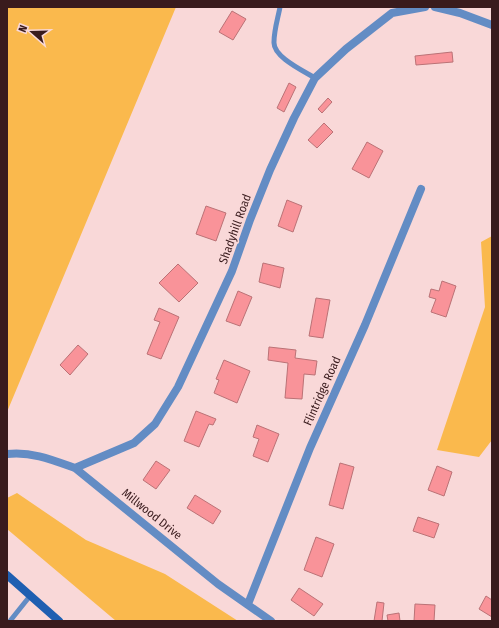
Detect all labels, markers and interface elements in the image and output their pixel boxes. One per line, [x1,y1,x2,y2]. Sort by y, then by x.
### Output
north arrow [12,12,52,52]
text: N [16,23,30,34]
street label: Shadyhill Road [216,192,254,266]
street label: Flintridge Road [300,354,344,428]
street label: Millwood Drive [119,486,185,542]

